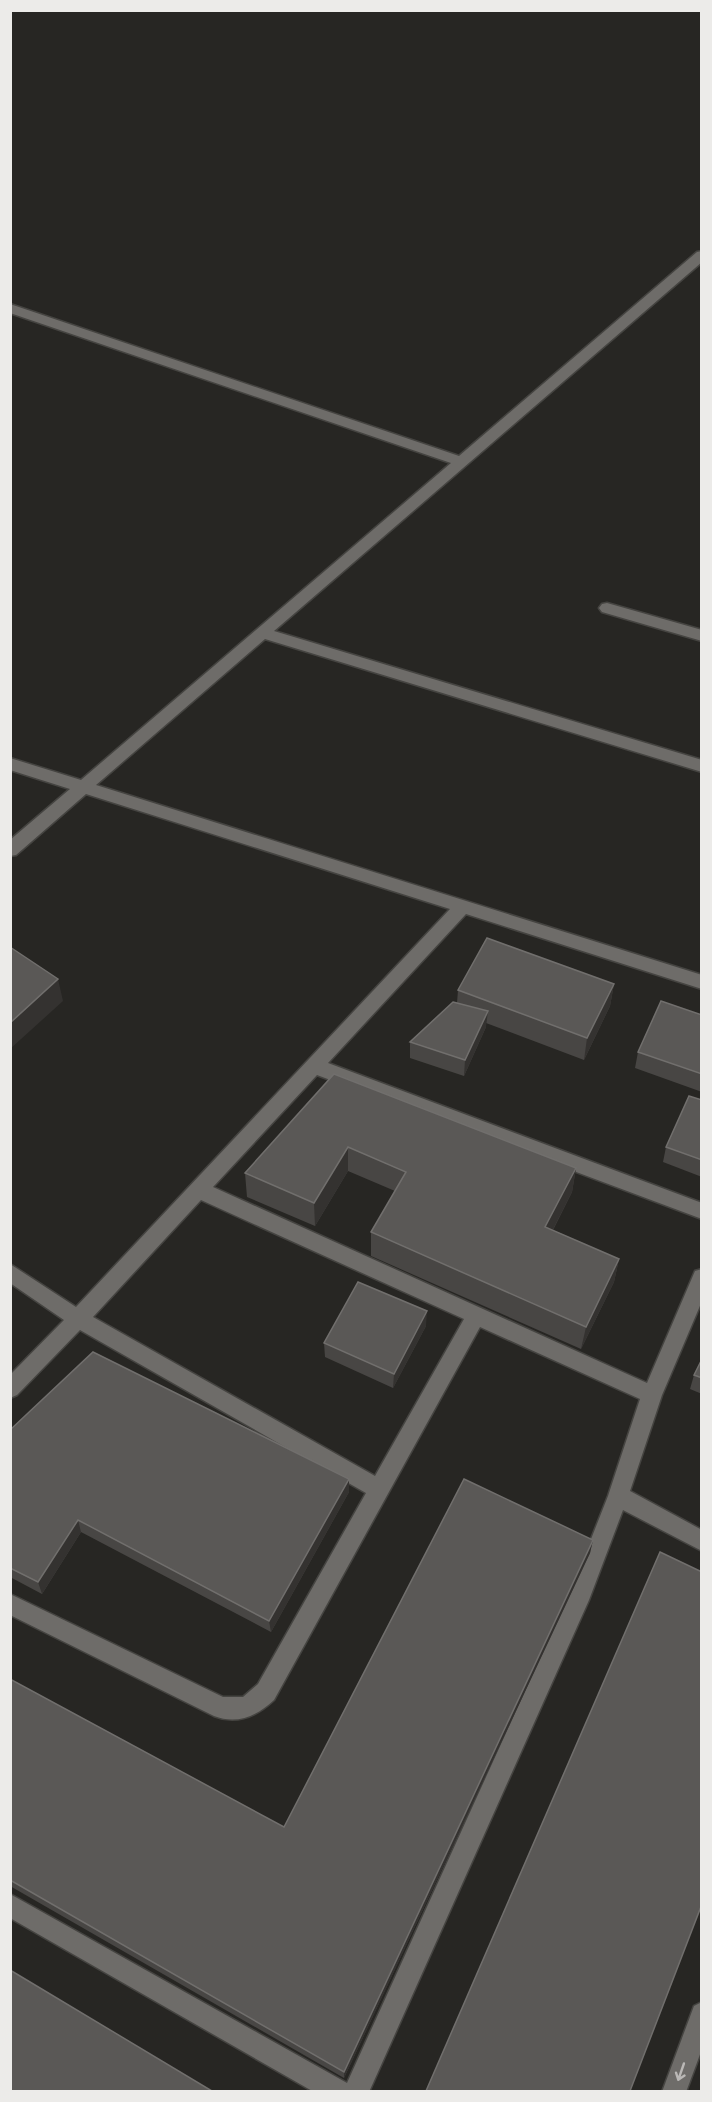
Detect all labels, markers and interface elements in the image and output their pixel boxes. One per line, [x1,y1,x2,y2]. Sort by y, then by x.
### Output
one-way arrow [675,2062,686,2081]

